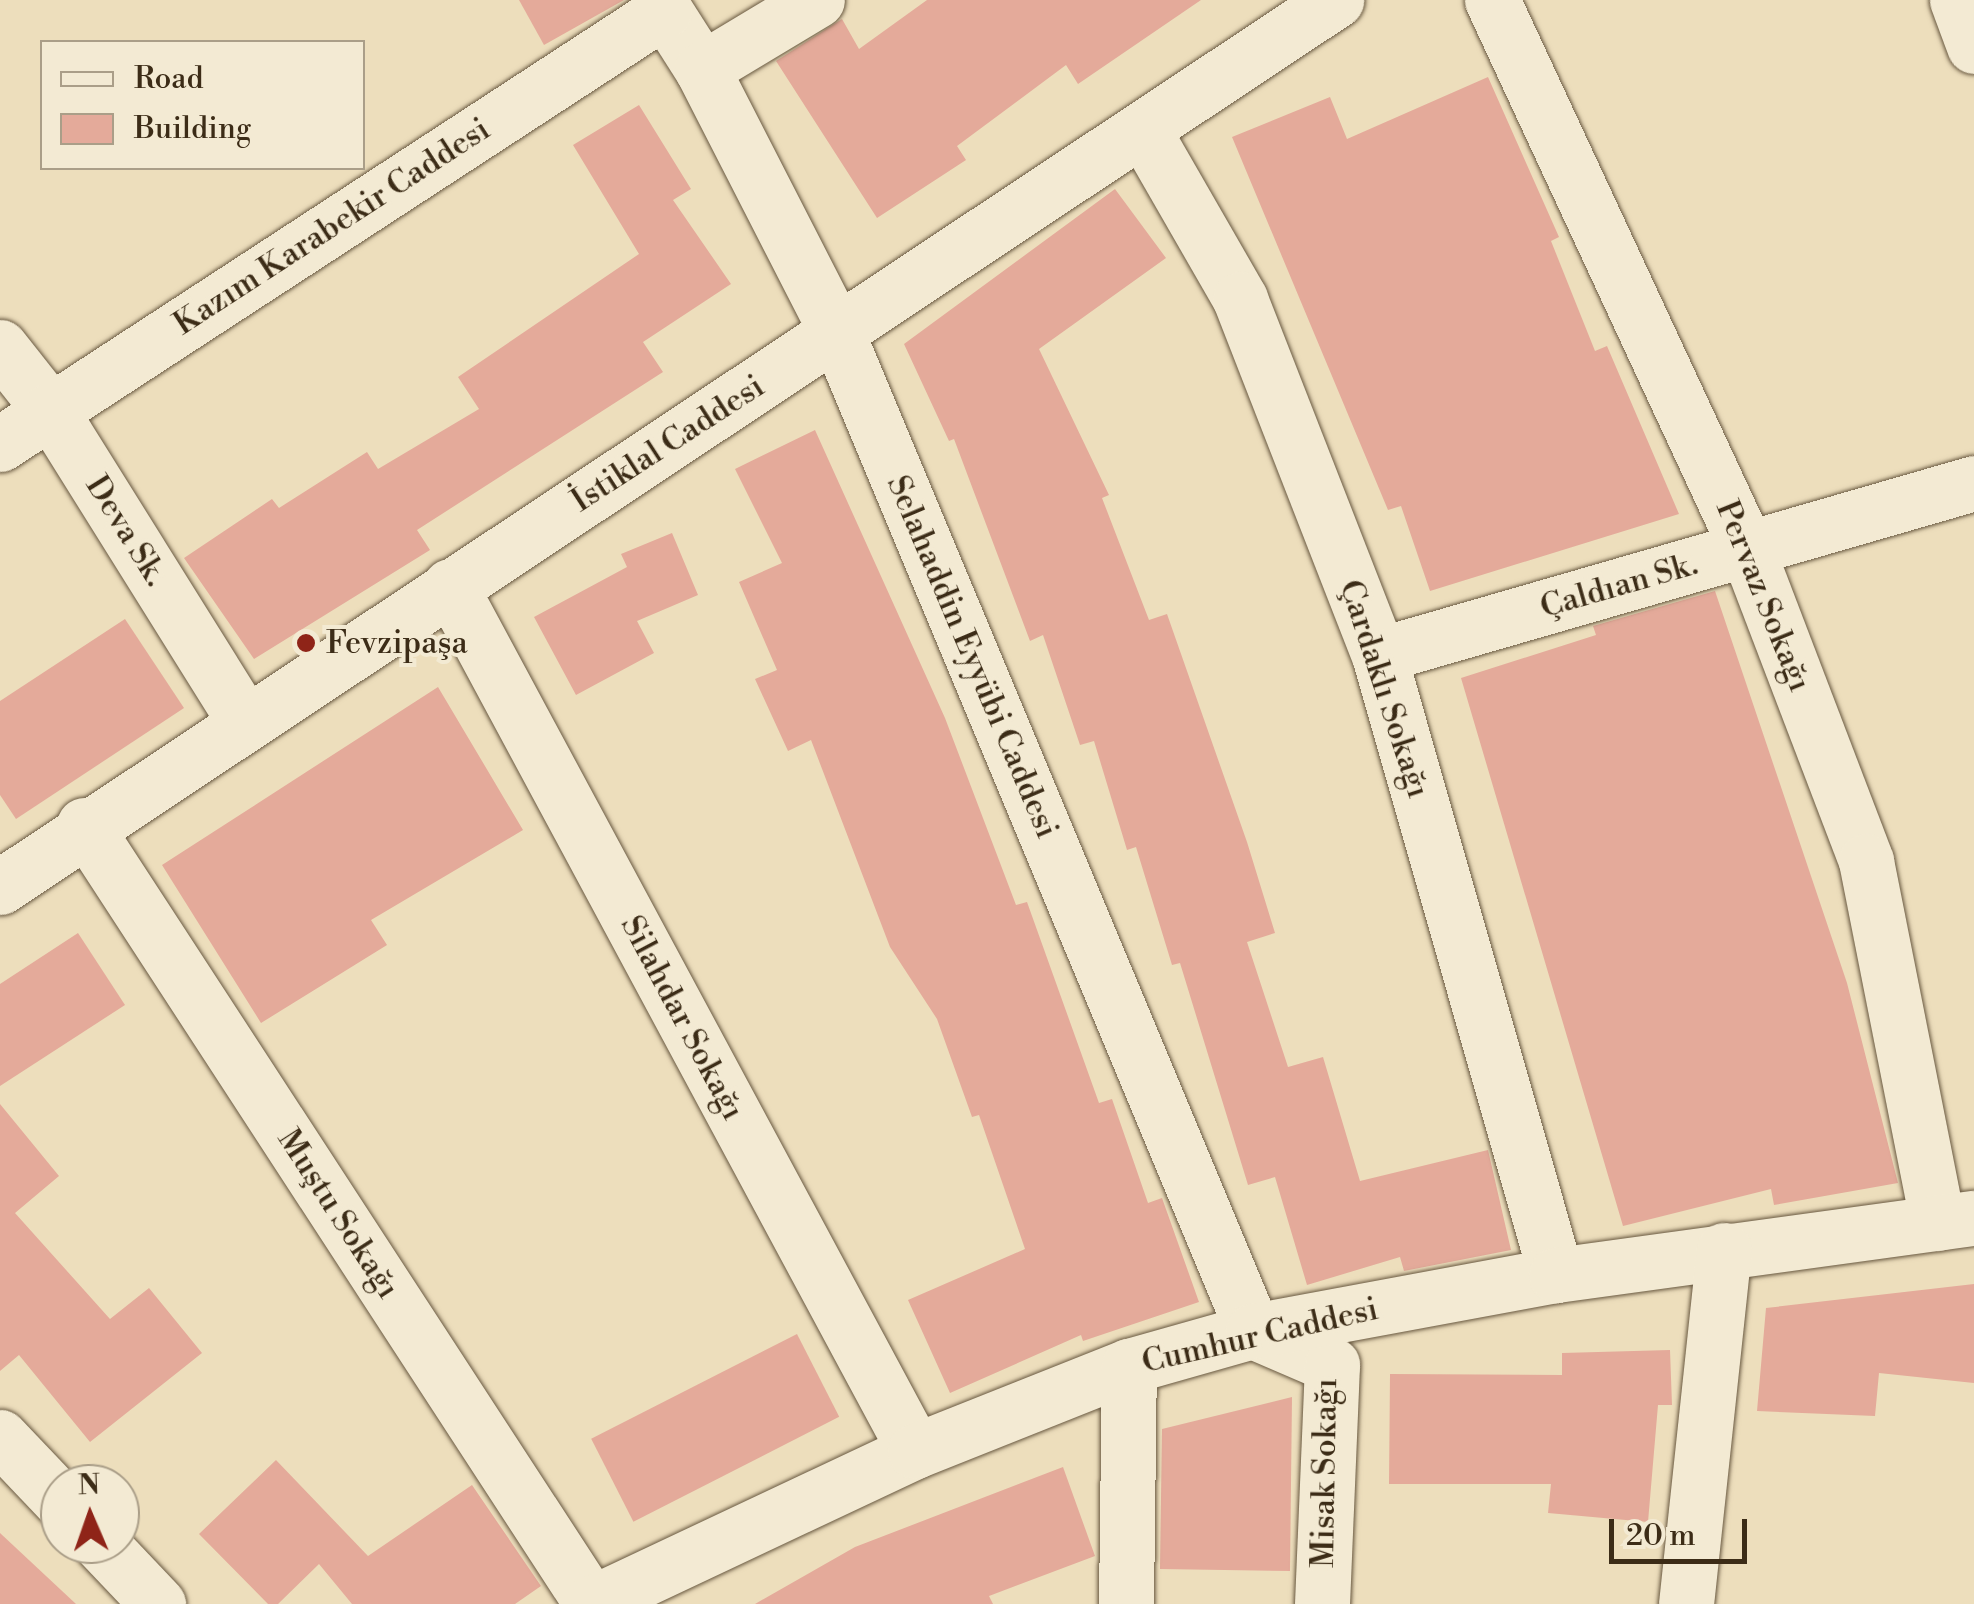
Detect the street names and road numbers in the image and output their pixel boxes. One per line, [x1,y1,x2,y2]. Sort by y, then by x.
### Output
street label: Kazım Karabekir Caddesi [167,110,497,344]
street label: İstiklal Caddesi [564,367,772,521]
street label: Deva Sk. [77,469,175,593]
street label: Selahaddin Eyyübi Caddesi [878,470,1066,844]
street label: Pervaz Sokağı [1707,495,1819,697]
street label: Çaldıan Sk. [1536,545,1702,627]
street label: Çardaklı Sokağı [1331,575,1437,803]
street label: Silahdar Sokağı [612,909,752,1127]
street label: Muştu Sokağı [269,1122,407,1306]
street label: Cumhur Caddesi [1138,1290,1382,1382]
street label: Misak Sokağı [1304,1378,1346,1568]

